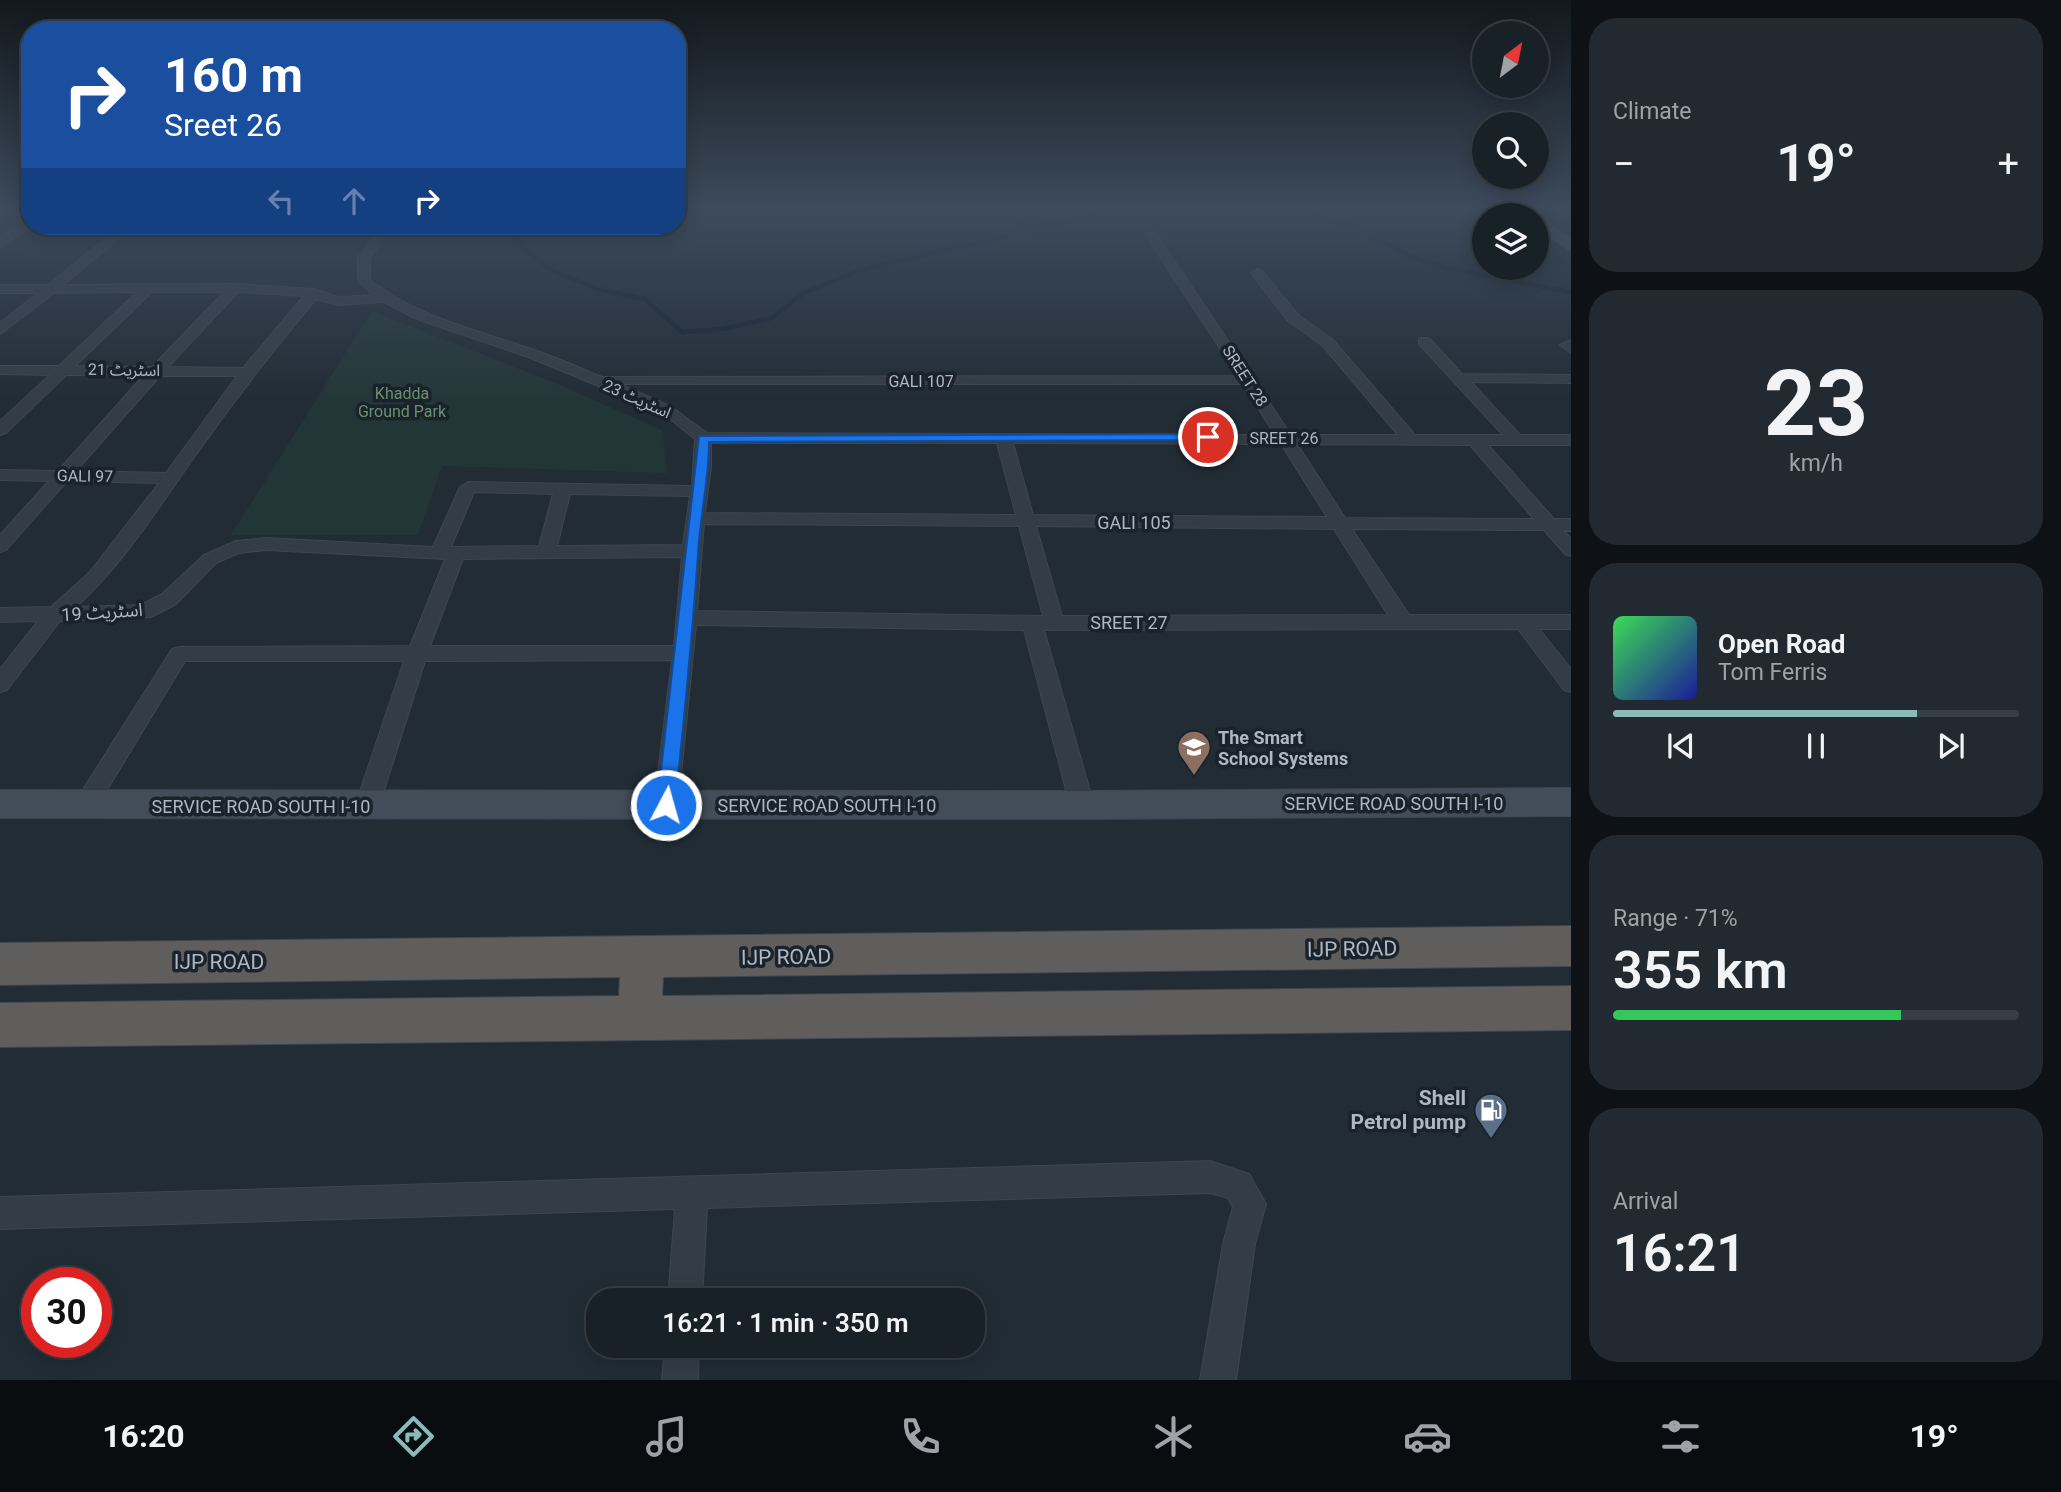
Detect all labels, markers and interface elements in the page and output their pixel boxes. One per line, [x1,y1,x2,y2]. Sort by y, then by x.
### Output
north arrow [1472,21,1549,98]
map controls [1472,21,1549,280]
text: 160 m [164,47,303,104]
icon: right [49,49,140,140]
text: Climate [1613,98,1692,125]
text: Sreet 26 [164,106,282,144]
button: search [1472,112,1549,189]
text: 19° [1776,133,1856,194]
text: − [1613,142,1635,186]
text: + [1997,142,2019,186]
icon: left [262,182,300,220]
icon: ahead [335,182,373,220]
icon: right [408,182,446,220]
button: layers [1472,203,1549,280]
street label: SREET 28 [1218,342,1272,410]
text: 23 [1764,351,1868,457]
street label: اسٹریٹ 21 [88,360,160,380]
street label: GALI 107 [888,372,954,391]
street label: اسٹریٹ 23 [600,376,674,422]
park label: Khadda Ground Park [358,384,447,421]
pin [1178,407,1238,467]
icon: arrive [1189,418,1227,456]
street label: SREET 26 [1250,429,1318,448]
text: km/h [1789,450,1843,477]
street label: GALI 97 [57,466,113,486]
street label: GALI 105 [1097,512,1171,533]
street label: اسٹریٹ 19 [61,599,143,626]
street label: SREET 27 [1090,612,1168,633]
text: Open Road [1718,629,1846,659]
text: Tom Ferris [1718,659,1827,686]
place label: The Smart School Systems [1218,727,1348,769]
icon: previous [1662,727,1700,765]
icon: pause [1797,727,1835,765]
icon: next [1932,727,1970,765]
school or university icon: The Smart School Systems [1175,728,1213,777]
position arrow [629,768,703,842]
street label: SERVICE ROAD SOUTH I-10 [1285,793,1503,814]
street label: SERVICE ROAD SOUTH I-10 [718,795,936,816]
street label: SERVICE ROAD SOUTH I-10 [152,796,370,817]
text: Range · 71% [1613,905,1738,932]
street label: IJP ROAD [1307,936,1397,962]
text: 355 km [1613,940,1788,1001]
street label: IJP ROAD [741,944,831,970]
street label: IJP ROAD [174,950,264,974]
place label: Shell Petrol pump [1351,1086,1466,1134]
fuel station icon: Shell Petrol pump [1472,1091,1510,1140]
text: Arrival [1613,1188,1678,1215]
text: 16:21 [1613,1223,1746,1284]
speed limit sign: 30 [21,1267,112,1358]
text: 16:21 · 1 min · 350 m [662,1308,909,1338]
icon: directions [389,1412,438,1461]
icon: music [642,1412,691,1461]
icon: phone [896,1412,945,1461]
icon: climate [1149,1412,1198,1461]
icon: car [1403,1412,1452,1461]
icon: filters [1656,1412,1705,1461]
text: 16:20 [102,1417,185,1455]
text: 19° [1910,1417,1959,1455]

